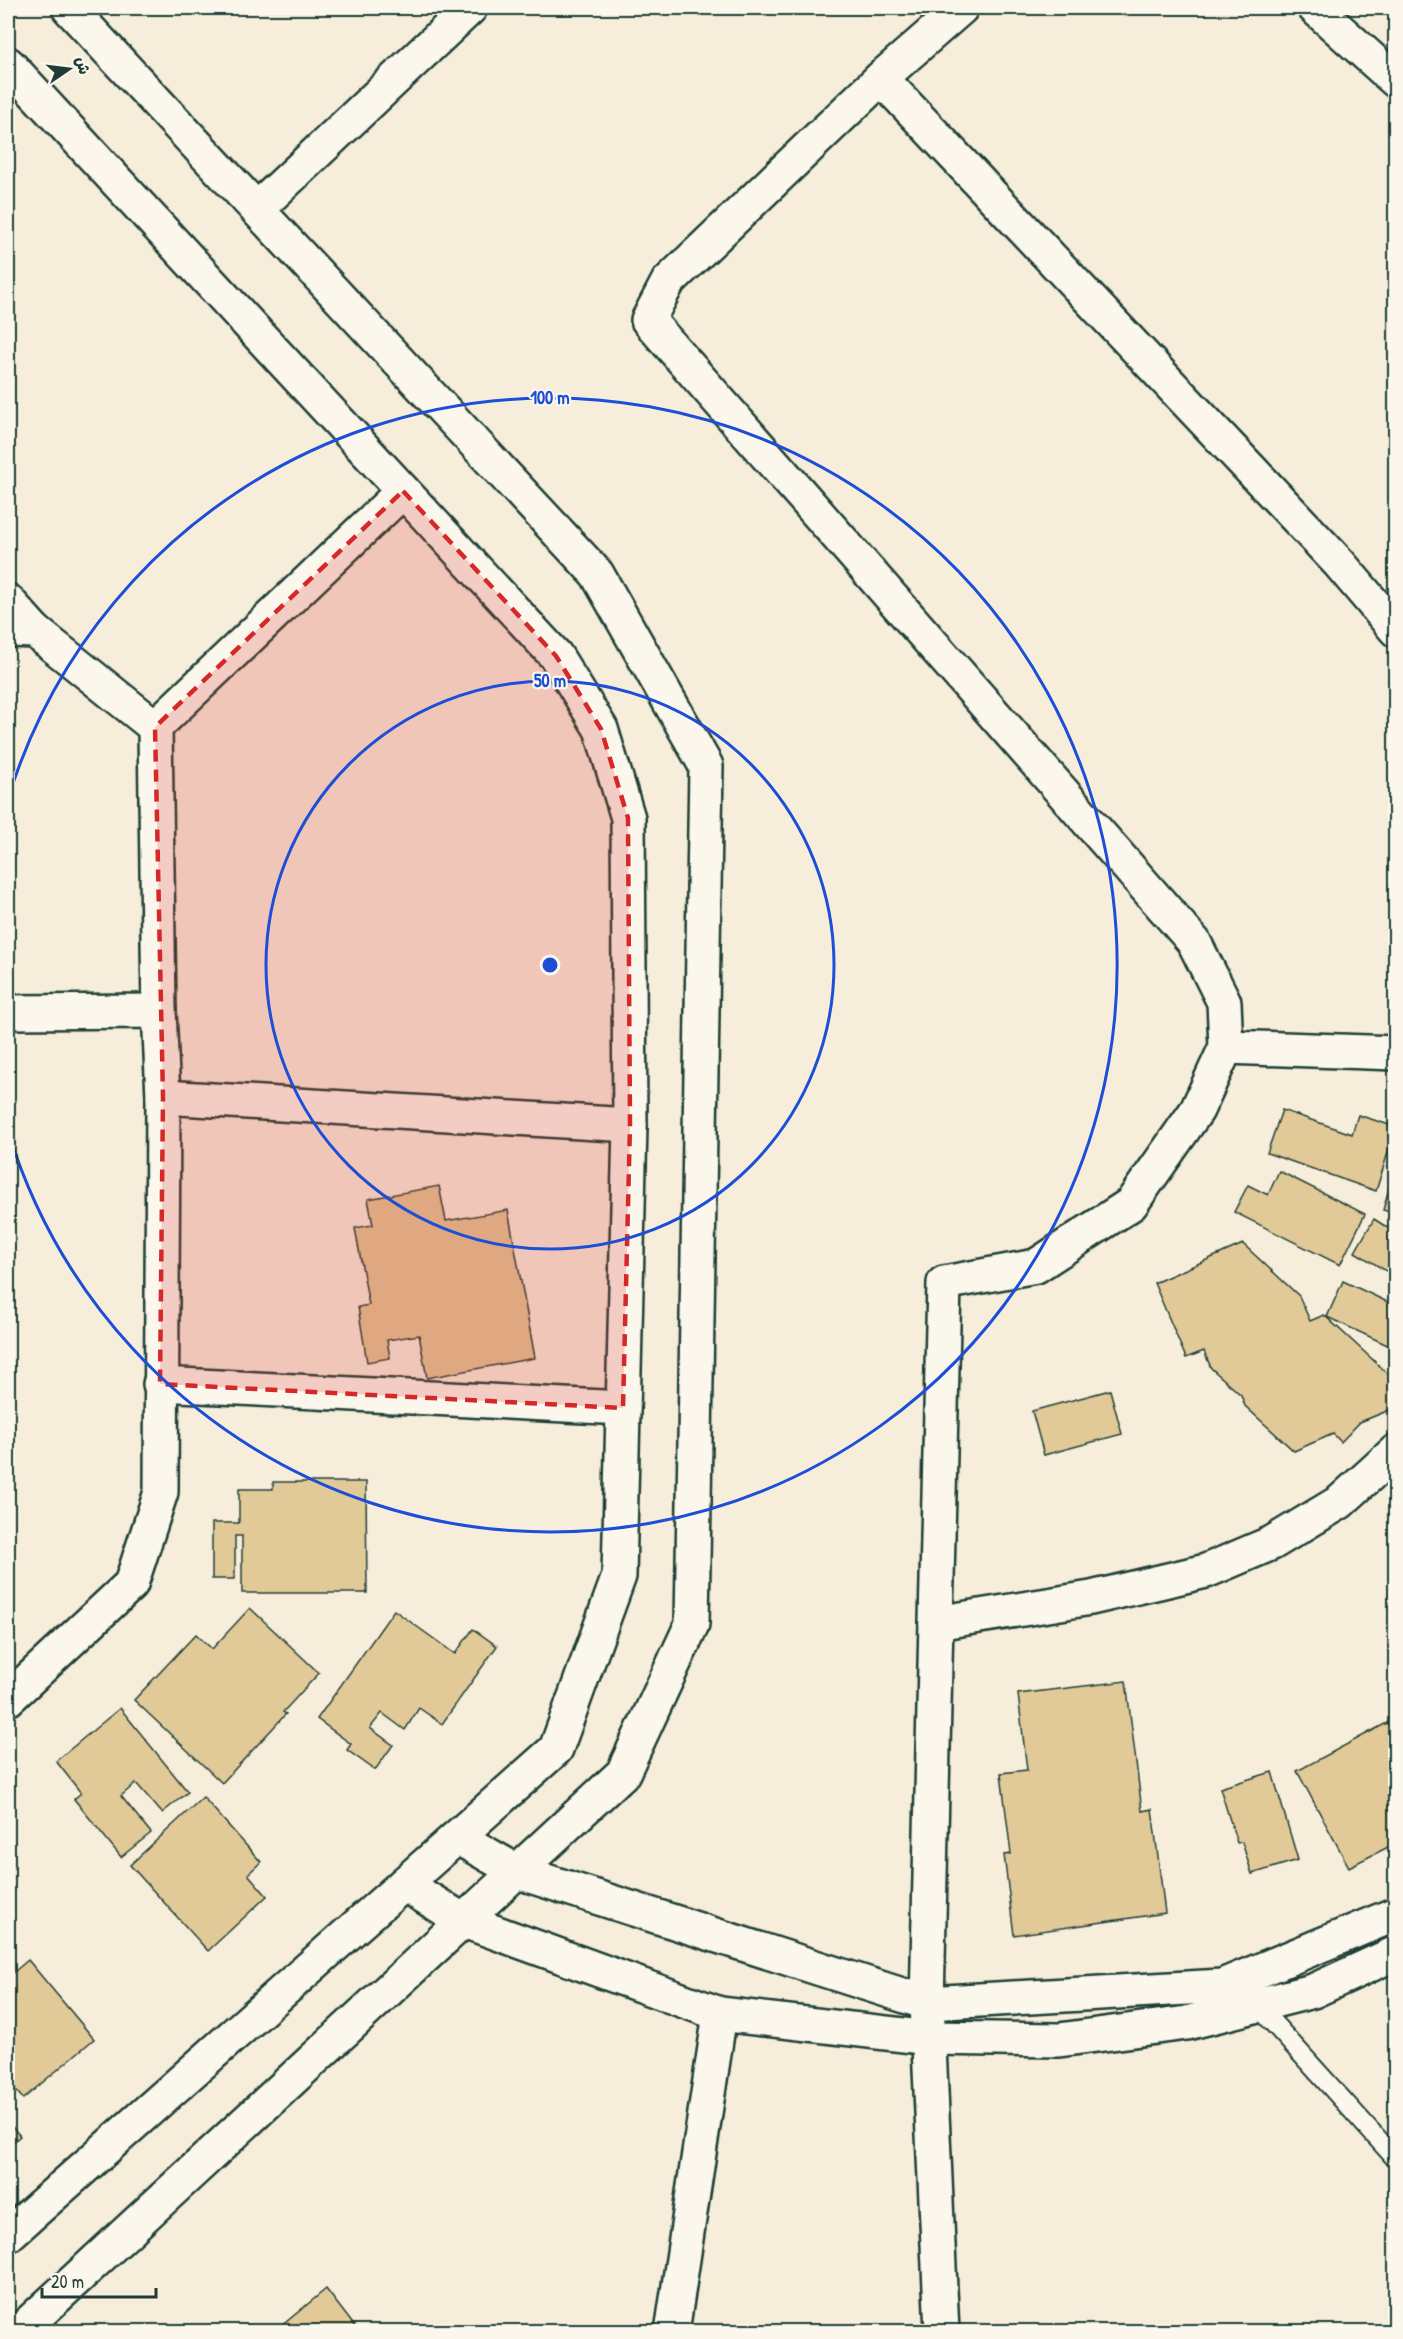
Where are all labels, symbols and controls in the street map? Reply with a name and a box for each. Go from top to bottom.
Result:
north arrow [39,39,99,99]
text: ش [71,54,96,77]
text: 100 m [530,385,570,410]
text: 50 m [534,668,566,693]
centre of rings [540,955,560,975]
scale bar [42,2261,156,2299]
text: 20 m [51,2269,84,2294]

